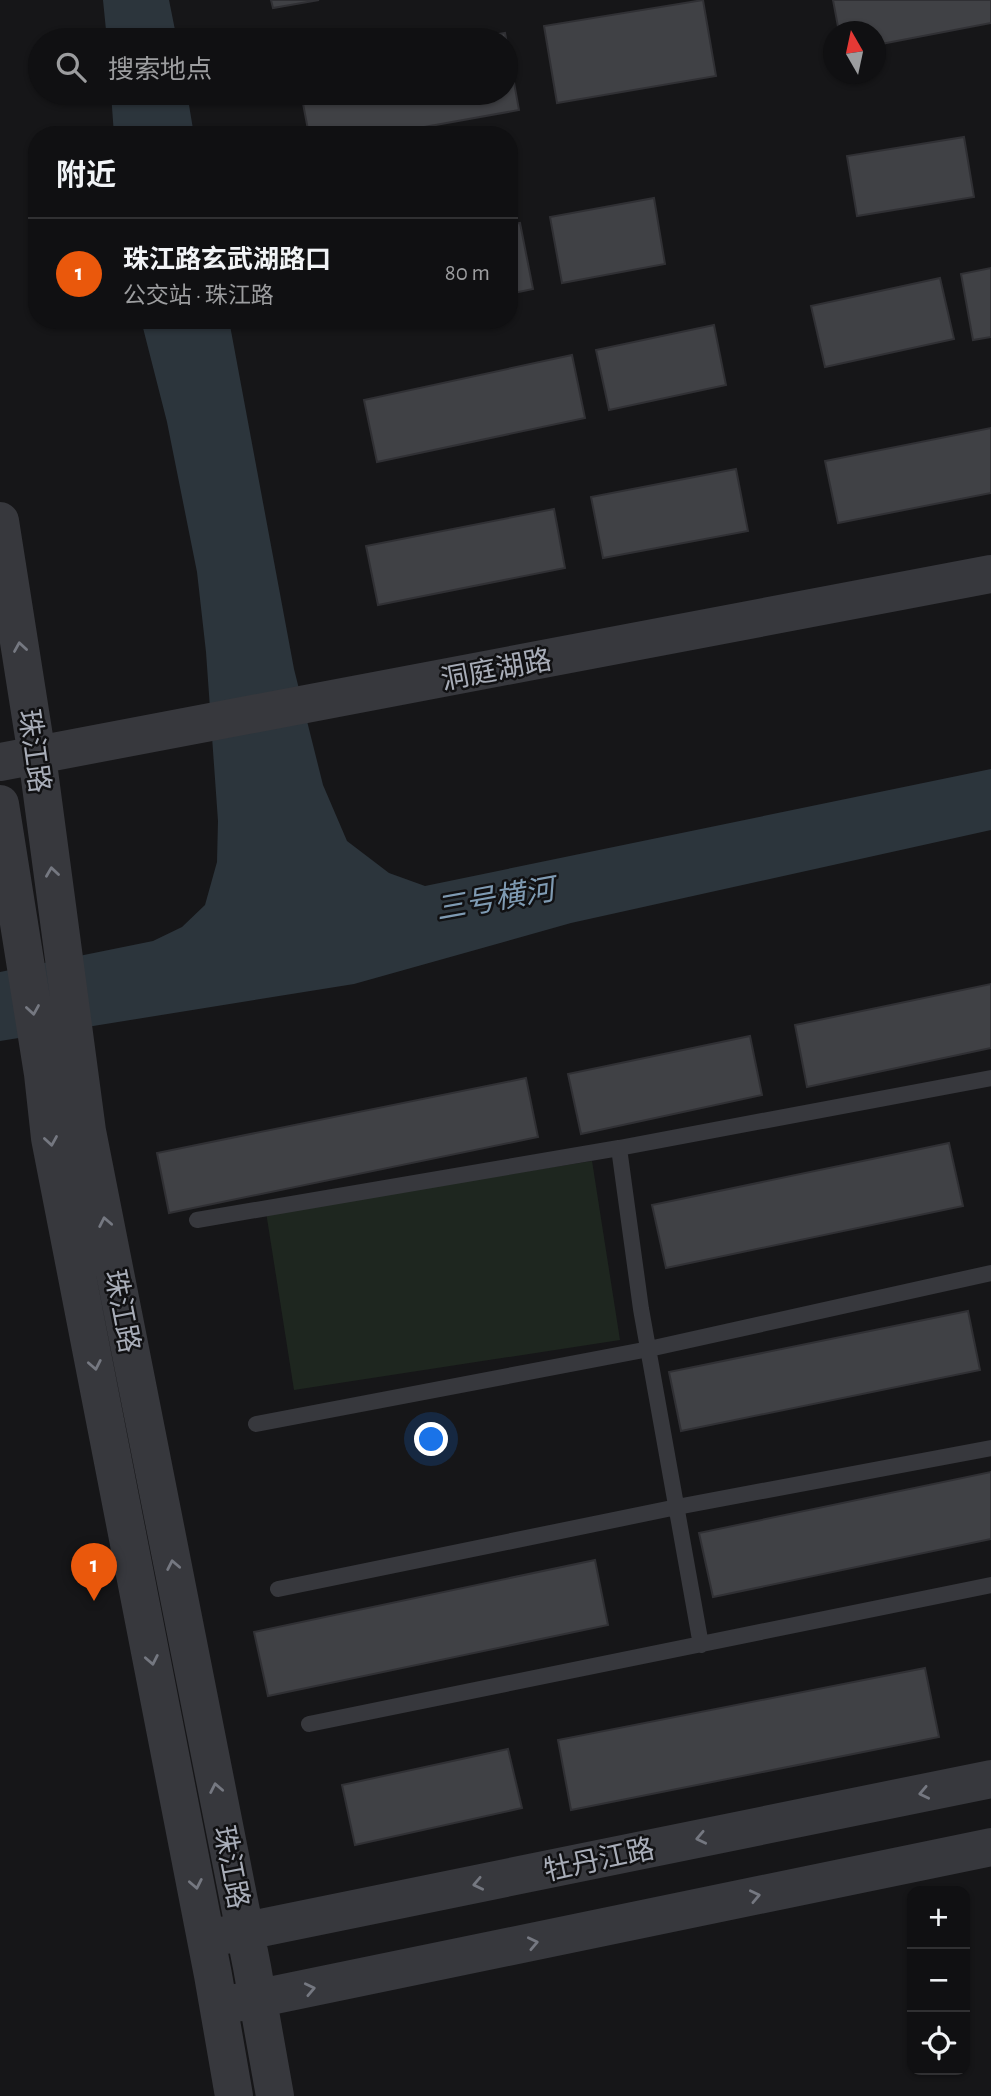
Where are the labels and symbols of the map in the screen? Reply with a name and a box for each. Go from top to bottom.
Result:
north arrow [823,21,886,84]
one-way arrow [13,641,28,653]
street label: 洞庭湖路 [438,645,554,695]
street label: 珠江路 [13,707,55,795]
one-way arrow [45,867,60,878]
water label: 三号横河 [433,872,562,925]
one-way arrow [25,1004,40,1016]
one-way arrow [43,1136,58,1147]
one-way arrow [98,1216,113,1228]
street label: 珠江路 [99,1267,145,1355]
one-way arrow [86,1359,101,1371]
your location [414,1422,448,1456]
pin: 1 [71,1543,117,1601]
one-way arrow [166,1559,181,1571]
one-way arrow [144,1654,159,1666]
one-way arrow [210,1782,225,1794]
one-way arrow [918,1784,930,1799]
street label: 珠江路 [208,1823,254,1911]
one-way arrow [695,1830,707,1845]
street label: 牡丹江路 [541,1834,657,1886]
one-way arrow [472,1875,484,1890]
one-way arrow [187,1877,202,1889]
one-way arrow [749,1890,761,1905]
one-way arrow [527,1936,539,1951]
one-way arrow [304,1983,316,1998]

